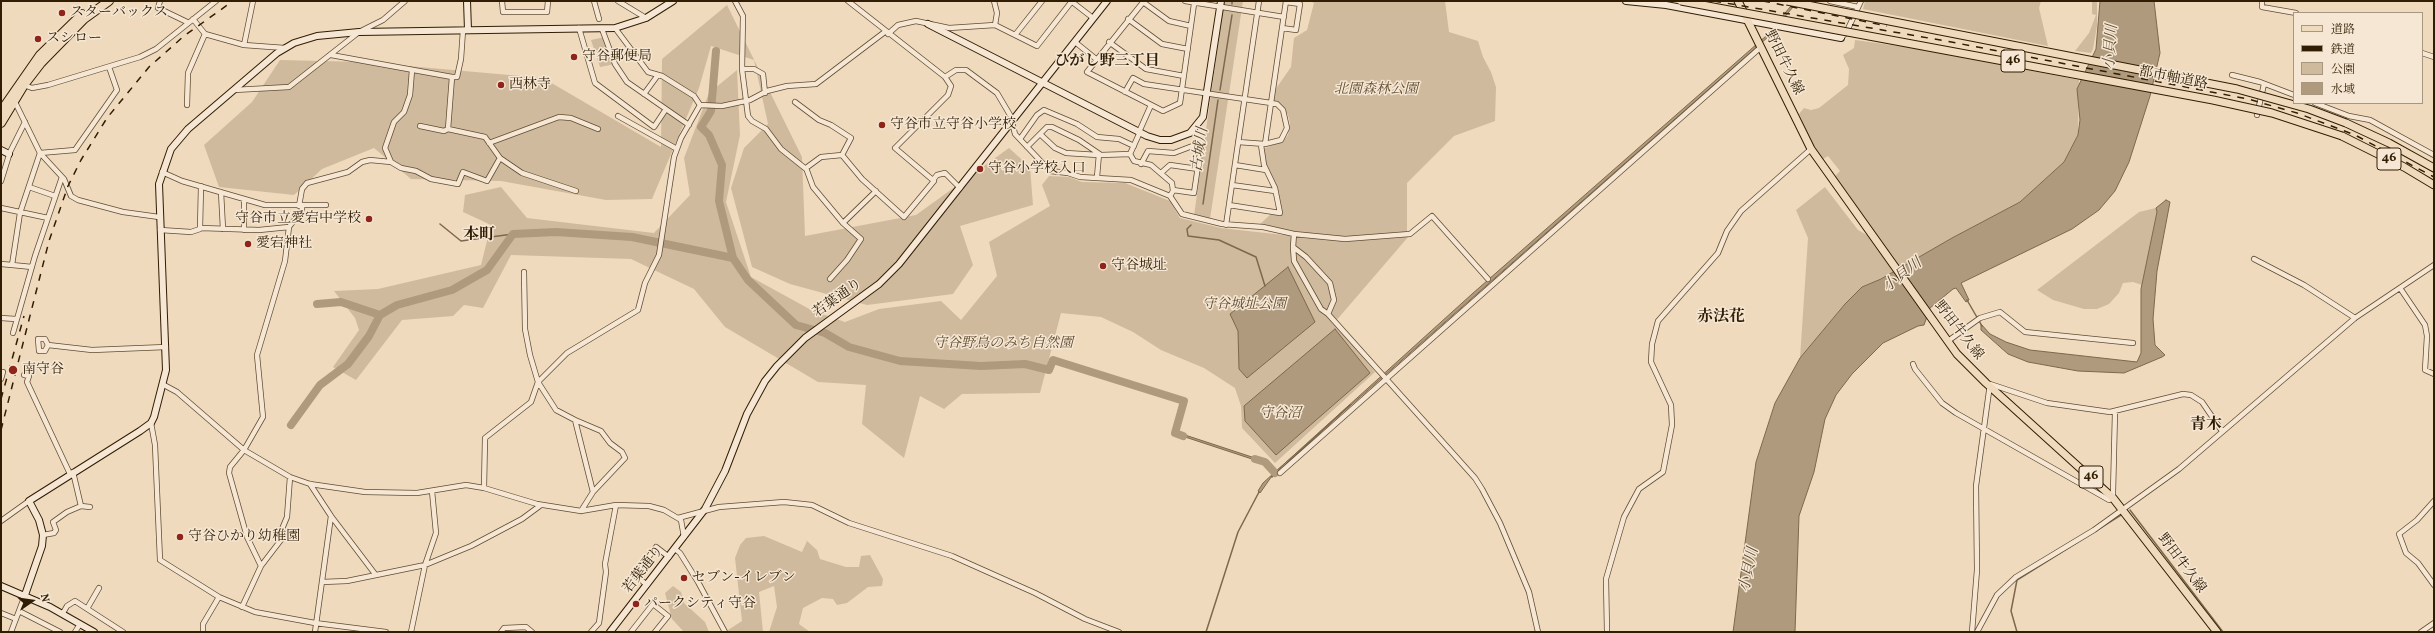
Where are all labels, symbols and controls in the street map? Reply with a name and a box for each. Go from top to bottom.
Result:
place label: スターバックス [70,5,168,21]
marker: スターバックス [57,8,67,18]
legend [2293,12,2423,104]
text: 道路 [2331,22,2355,38]
water label: 小貝川 [2101,24,2123,70]
street label: 野田牛久線 [1760,28,1806,98]
place label: スシロー [46,31,102,47]
marker: スシロー [33,34,43,44]
text: 鉄道 [2331,42,2355,58]
place label: 守谷郵便局 [582,49,652,65]
road number: 46 [2001,50,2025,72]
marker: 守谷郵便局 [569,52,579,62]
district label: ひがし野三丁目 [1055,53,1159,71]
text: 公園 [2331,62,2355,78]
street label: 都市軸道路 [2137,64,2209,94]
place label: 西林寺 [509,77,551,93]
marker: 西林寺 [496,80,506,90]
park label: 北園森林公園 [1334,82,1418,98]
text: 水域 [2331,82,2355,98]
place label: 守谷市立守谷小学校 [890,117,1016,133]
marker: 守谷市立守谷小学校 [877,120,887,130]
water label: 古城川 [1189,126,1213,174]
road number: 46 [2377,148,2401,170]
place label: 守谷小学校入口 [988,161,1086,177]
marker: 守谷小学校入口 [975,164,985,174]
place label: 守谷市立愛宕中学校 [235,211,361,227]
marker: 守谷市立愛宕中学校 [364,214,374,224]
district label: 本町 [463,226,495,246]
place label: 愛宕神社 [256,236,312,252]
marker: 愛宕神社 [243,239,253,249]
water label: 小貝川 [1880,255,1926,297]
place label: 守谷城址 [1111,258,1167,274]
marker: 守谷城址 [1098,261,1108,271]
street label: 若葉通り [810,276,866,322]
park label: 守谷城址公園 [1202,297,1286,313]
street label: 野田牛久線 [1930,298,1986,364]
district label: 赤法花 [1697,308,1745,328]
park label: 守谷野鳥のみち自然園 [933,336,1073,352]
place label: 南守谷 [22,362,64,378]
marker: 南守谷 [7,364,19,376]
park label: 守谷沼 [1259,406,1301,422]
district label: 青木 [2190,416,2222,436]
road number: 46 [2079,466,2103,488]
place label: 守谷ひかり幼稚園 [188,529,300,545]
street label: 野田牛久線 [2153,531,2209,597]
marker: 守谷ひかり幼稚園 [175,532,185,542]
street label: 若葉通り [620,543,668,597]
water label: 小貝川 [1737,546,1763,594]
place label: セブン-イレブン [692,570,796,586]
marker: セブン-イレブン [679,573,689,583]
north arrow [12,581,52,621]
text: N [36,593,52,604]
place label: パークシティ守谷 [644,596,756,612]
marker: パークシティ守谷 [631,599,641,609]

